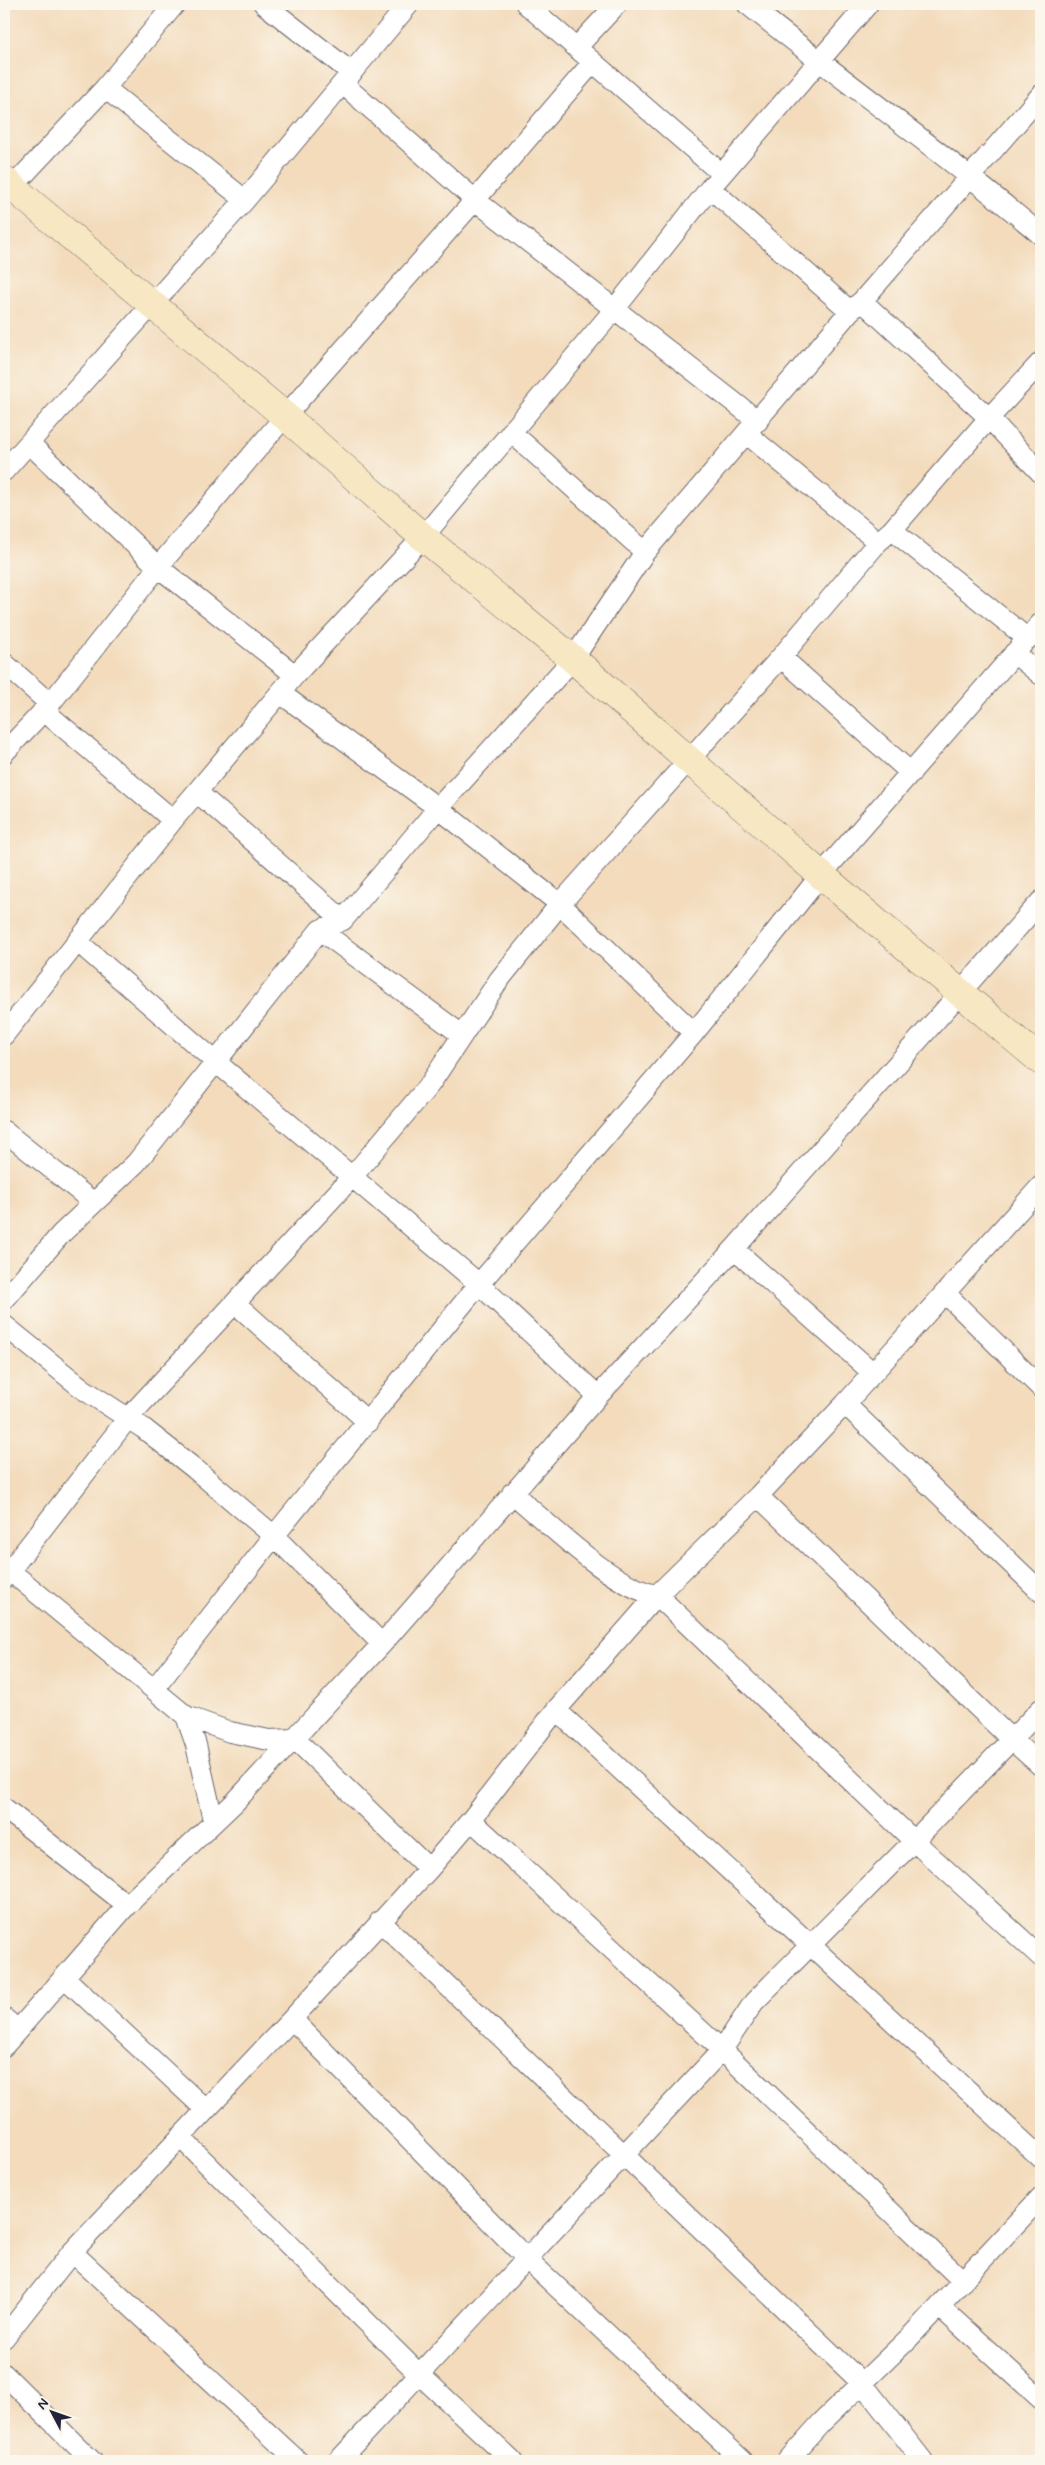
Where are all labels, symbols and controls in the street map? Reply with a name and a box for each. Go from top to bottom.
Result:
north arrow [28,2388,78,2438]
text: N [33,2395,53,2414]

